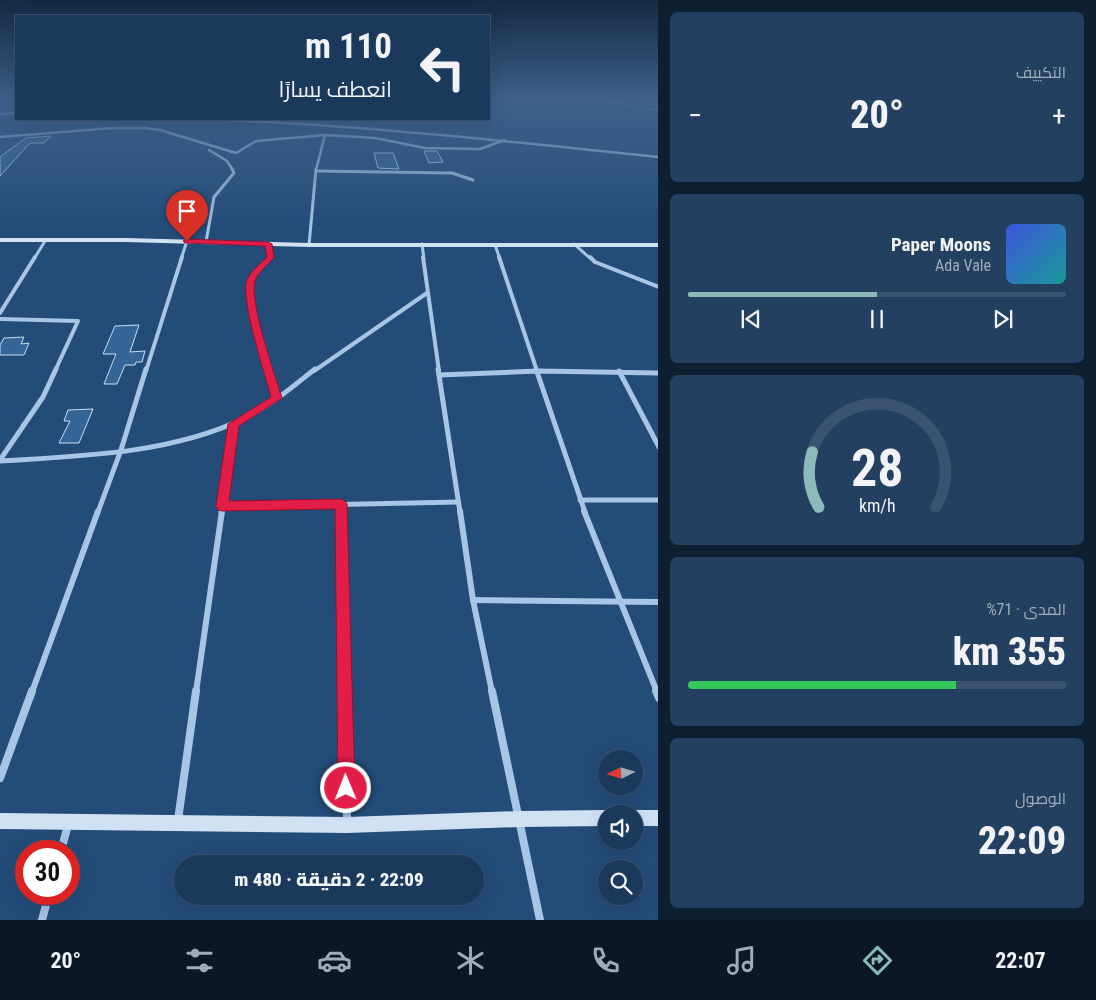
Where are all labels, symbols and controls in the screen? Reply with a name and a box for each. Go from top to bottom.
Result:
text: 110 m [305,26,392,67]
icon: left [410,35,475,100]
text: التكييف [1016,63,1066,82]
text: انعطف يسارًا [278,77,392,102]
text: 20° [850,93,904,137]
text: − [688,99,702,132]
text: + [1052,99,1066,132]
pin [166,190,208,241]
icon: arrive [173,197,201,225]
text: Paper Moons [891,233,991,256]
text: Ada Vale [935,256,991,275]
icon: previous [737,305,765,333]
icon: pause [863,305,891,333]
icon: next [989,305,1017,333]
text: 28 [851,438,903,499]
text: km/h [859,495,895,516]
text: المدى · 71% [986,600,1066,619]
text: 355 km [953,630,1066,674]
north arrow [598,750,642,795]
map controls [598,750,643,905]
position arrow [319,761,371,813]
text: الوصول [1015,789,1066,808]
button: sound [598,805,643,850]
text: 22:09 [978,819,1066,863]
speed limit sign: 30 [15,840,80,905]
button: search [598,860,643,905]
text: 22:09 · 2 دقيقة · 480 m [234,868,424,891]
icon: filters [182,943,217,978]
icon: car [317,943,352,978]
icon: climate [453,943,488,978]
icon: phone [588,943,623,978]
icon: music [724,943,759,978]
icon: directions [860,943,895,978]
text: 20° [50,948,81,973]
text: 22:07 [995,948,1046,973]

